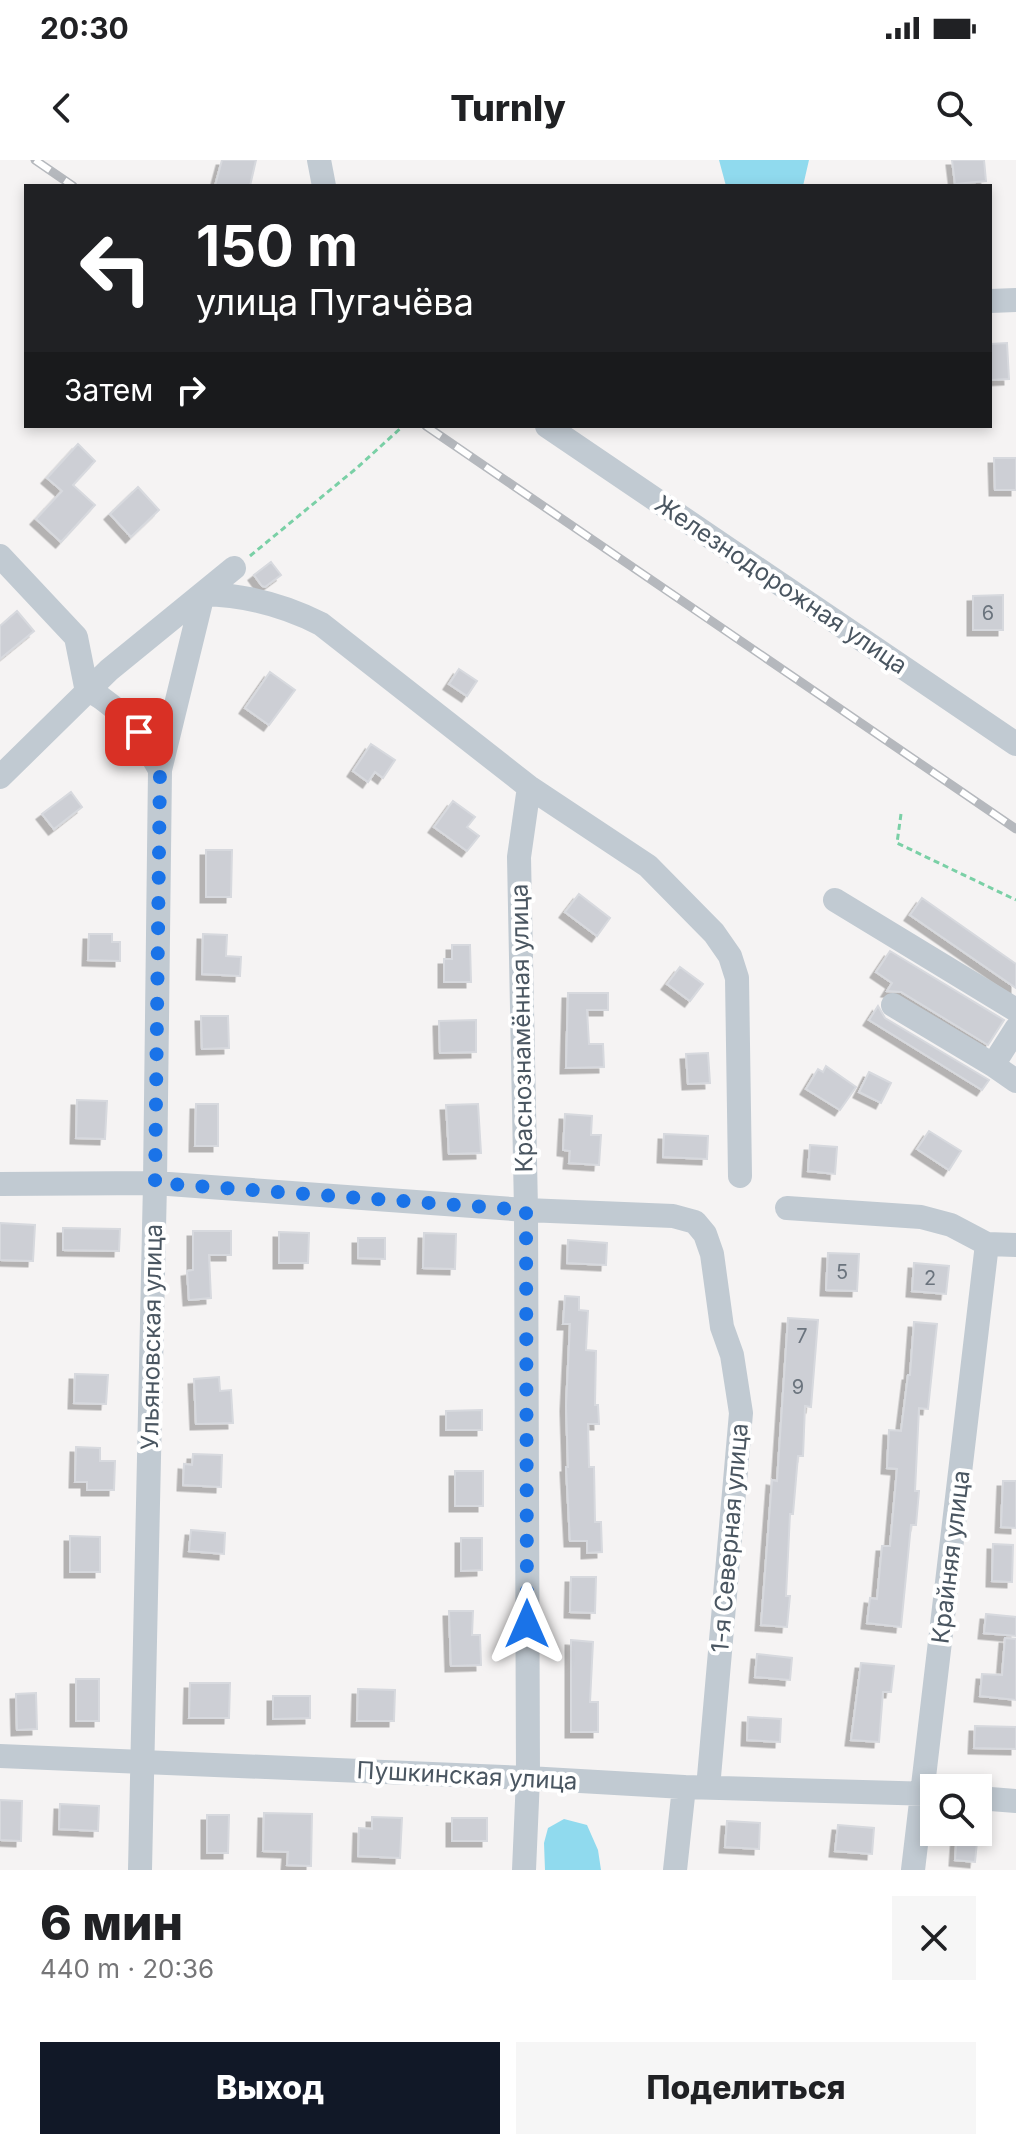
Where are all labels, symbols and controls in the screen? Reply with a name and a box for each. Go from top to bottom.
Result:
text: 20:30 [40,10,129,46]
icon: back [40,86,84,130]
text: Turnly [450,86,566,130]
icon: search [932,86,976,130]
text: 150 m [196,212,358,280]
icon: left [64,216,168,320]
text: улица Пугачёва [196,280,474,324]
icon: right [169,368,213,412]
text: Затем [64,372,153,408]
street label: Железнодорожная улица [650,489,913,680]
house number: 6 [982,601,994,625]
pin [105,698,173,766]
icon: arrive [117,710,161,754]
street label: Краснознамённая улица [504,883,539,1173]
street label: Ульяновская улица [135,1224,168,1450]
house number: 5 [836,1260,848,1284]
house number: 2 [924,1266,936,1290]
house number: 7 [796,1324,808,1348]
house number: 9 [792,1375,804,1399]
street label: 1-я Северная улица [705,1422,754,1654]
street label: Крайняя улица [925,1469,976,1645]
position arrow [485,1582,569,1666]
street label: Пушкинская улица [356,1755,578,1796]
map controls [920,1774,992,1846]
button: search [920,1774,992,1846]
text: 6 мин [40,1893,183,1952]
button: close [892,1896,976,1980]
text: 440 m · 20:36 [40,1953,214,1984]
button: Выход [40,2042,500,2134]
button: Поделиться [516,2042,976,2134]

